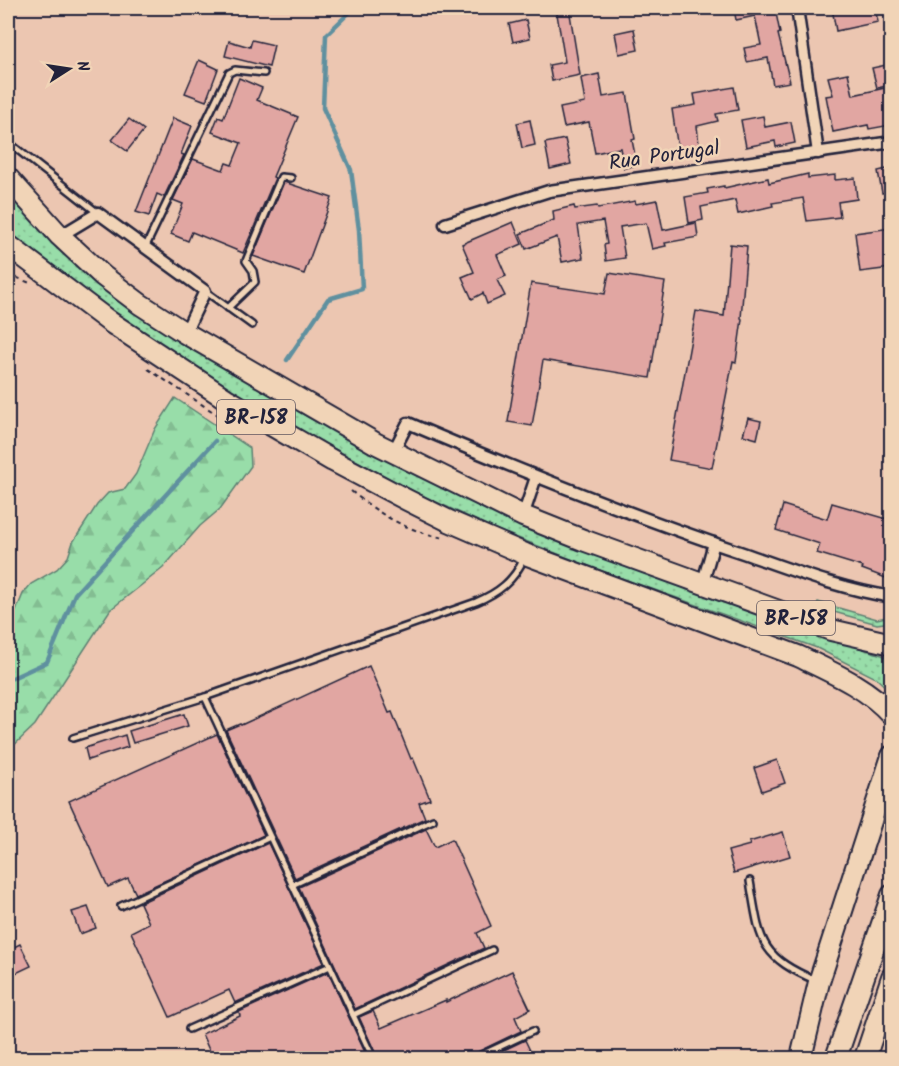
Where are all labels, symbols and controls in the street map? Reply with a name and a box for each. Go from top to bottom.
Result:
north arrow [39,39,99,99]
text: N [69,59,95,74]
street label: Rua Portugal [607,132,722,181]
road number: BR-158 [217,400,295,434]
road number: BR-158 [757,601,835,635]

